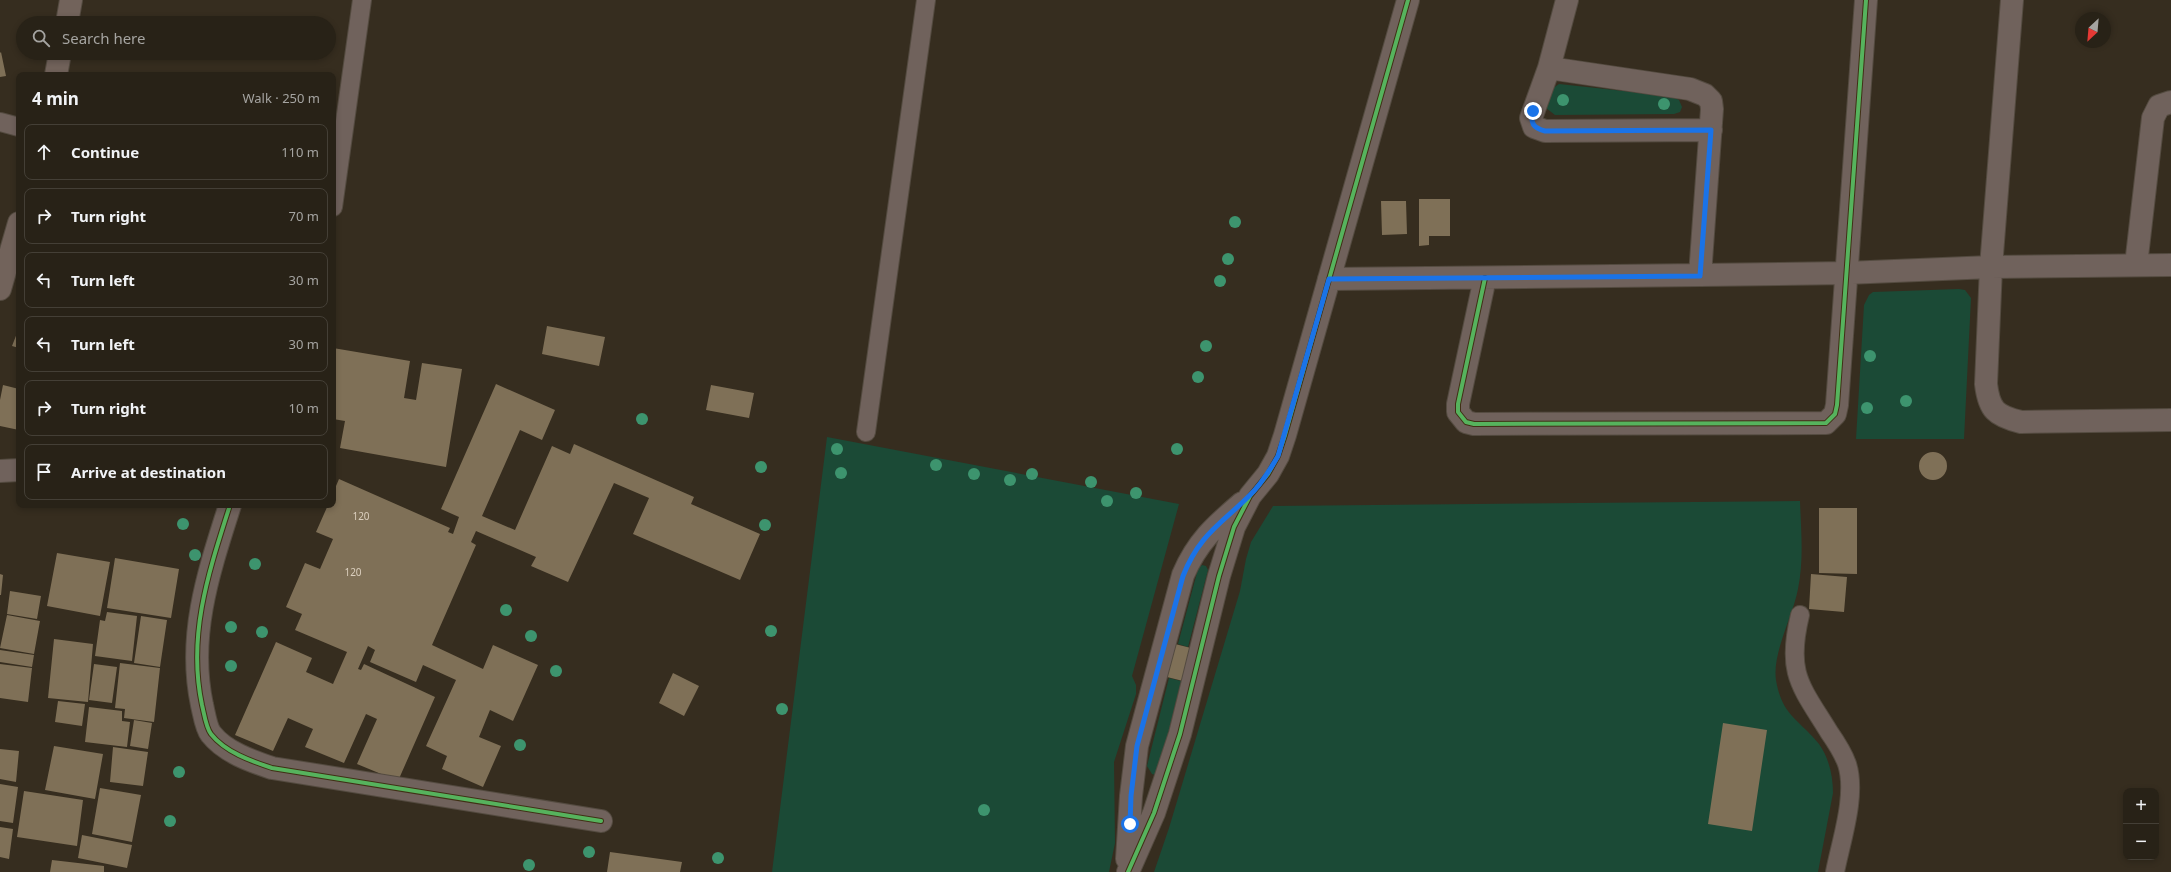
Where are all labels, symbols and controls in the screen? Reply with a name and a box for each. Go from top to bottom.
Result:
north arrow [2075,12,2111,48]
search box [16,16,336,60]
icon: search [30,27,52,49]
text: Search here [62,28,145,48]
text: 4 min [32,87,79,110]
text: Walk · 250 m [242,89,320,107]
route end [1524,102,1542,120]
icon: ahead [33,141,55,163]
text: Continue [71,142,139,162]
text: 110 m [281,143,319,161]
icon: right [33,205,55,227]
text: Turn right [71,206,146,226]
text: 70 m [289,207,319,225]
icon: left [33,269,55,291]
text: Turn left [71,270,135,290]
text: 30 m [289,271,319,289]
icon: left [33,333,55,355]
text: Turn left [71,334,135,354]
text: 30 m [289,335,319,353]
icon: right [33,397,55,419]
text: Turn right [71,398,146,418]
text: 10 m [289,399,319,417]
icon: arrive [33,461,55,483]
text: Arrive at destination [71,462,226,482]
house number: 120 [352,509,370,523]
house number: 120 [344,565,362,579]
map controls [2123,788,2159,860]
button: + [2123,788,2159,824]
route start [1121,815,1139,833]
button: − [2123,824,2159,860]

